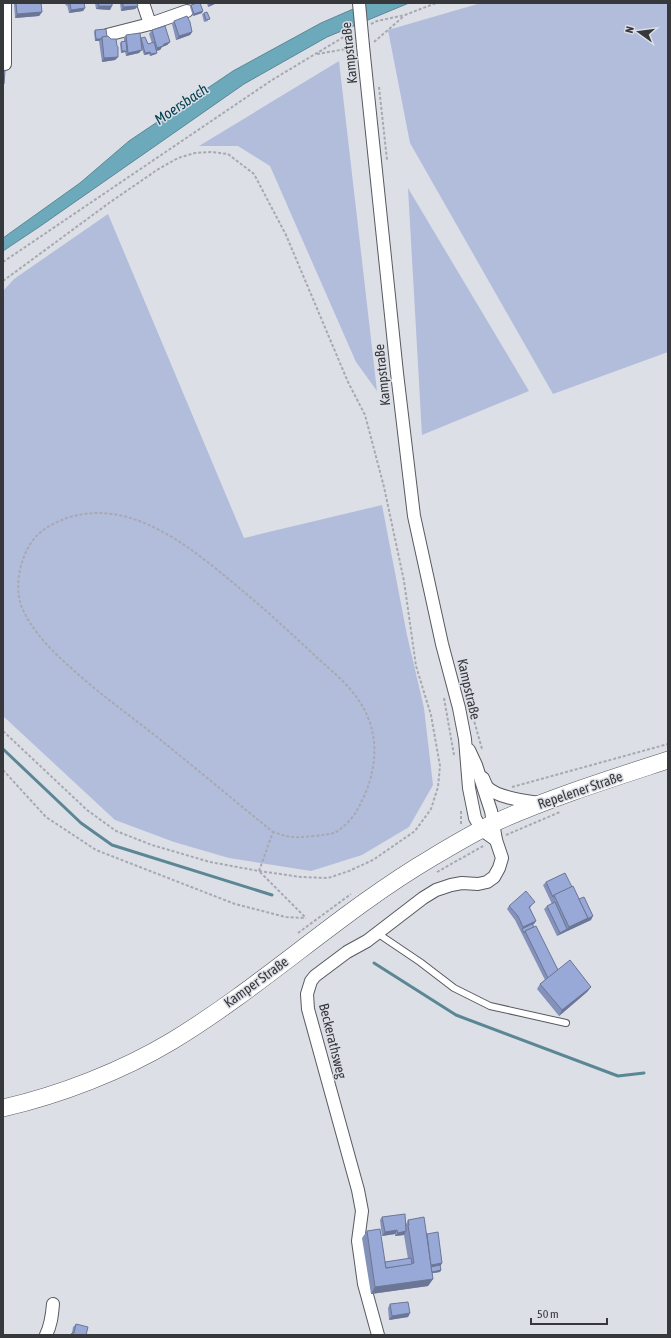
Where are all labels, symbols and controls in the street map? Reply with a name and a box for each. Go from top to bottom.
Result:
north arrow [619,12,659,52]
street label: Kampstraße [338,21,360,85]
text: N [623,25,636,34]
water label: Moersbach [151,80,211,128]
street label: Kampstraße [371,343,393,407]
street label: Kampstraße [454,657,484,721]
street label: Repelener Straße [535,768,625,812]
street label: Kamper Straße [221,953,291,1011]
street label: Beckerathsweg [316,1002,350,1080]
scale bar [531,1300,607,1326]
text: 50 m [537,1307,559,1321]

